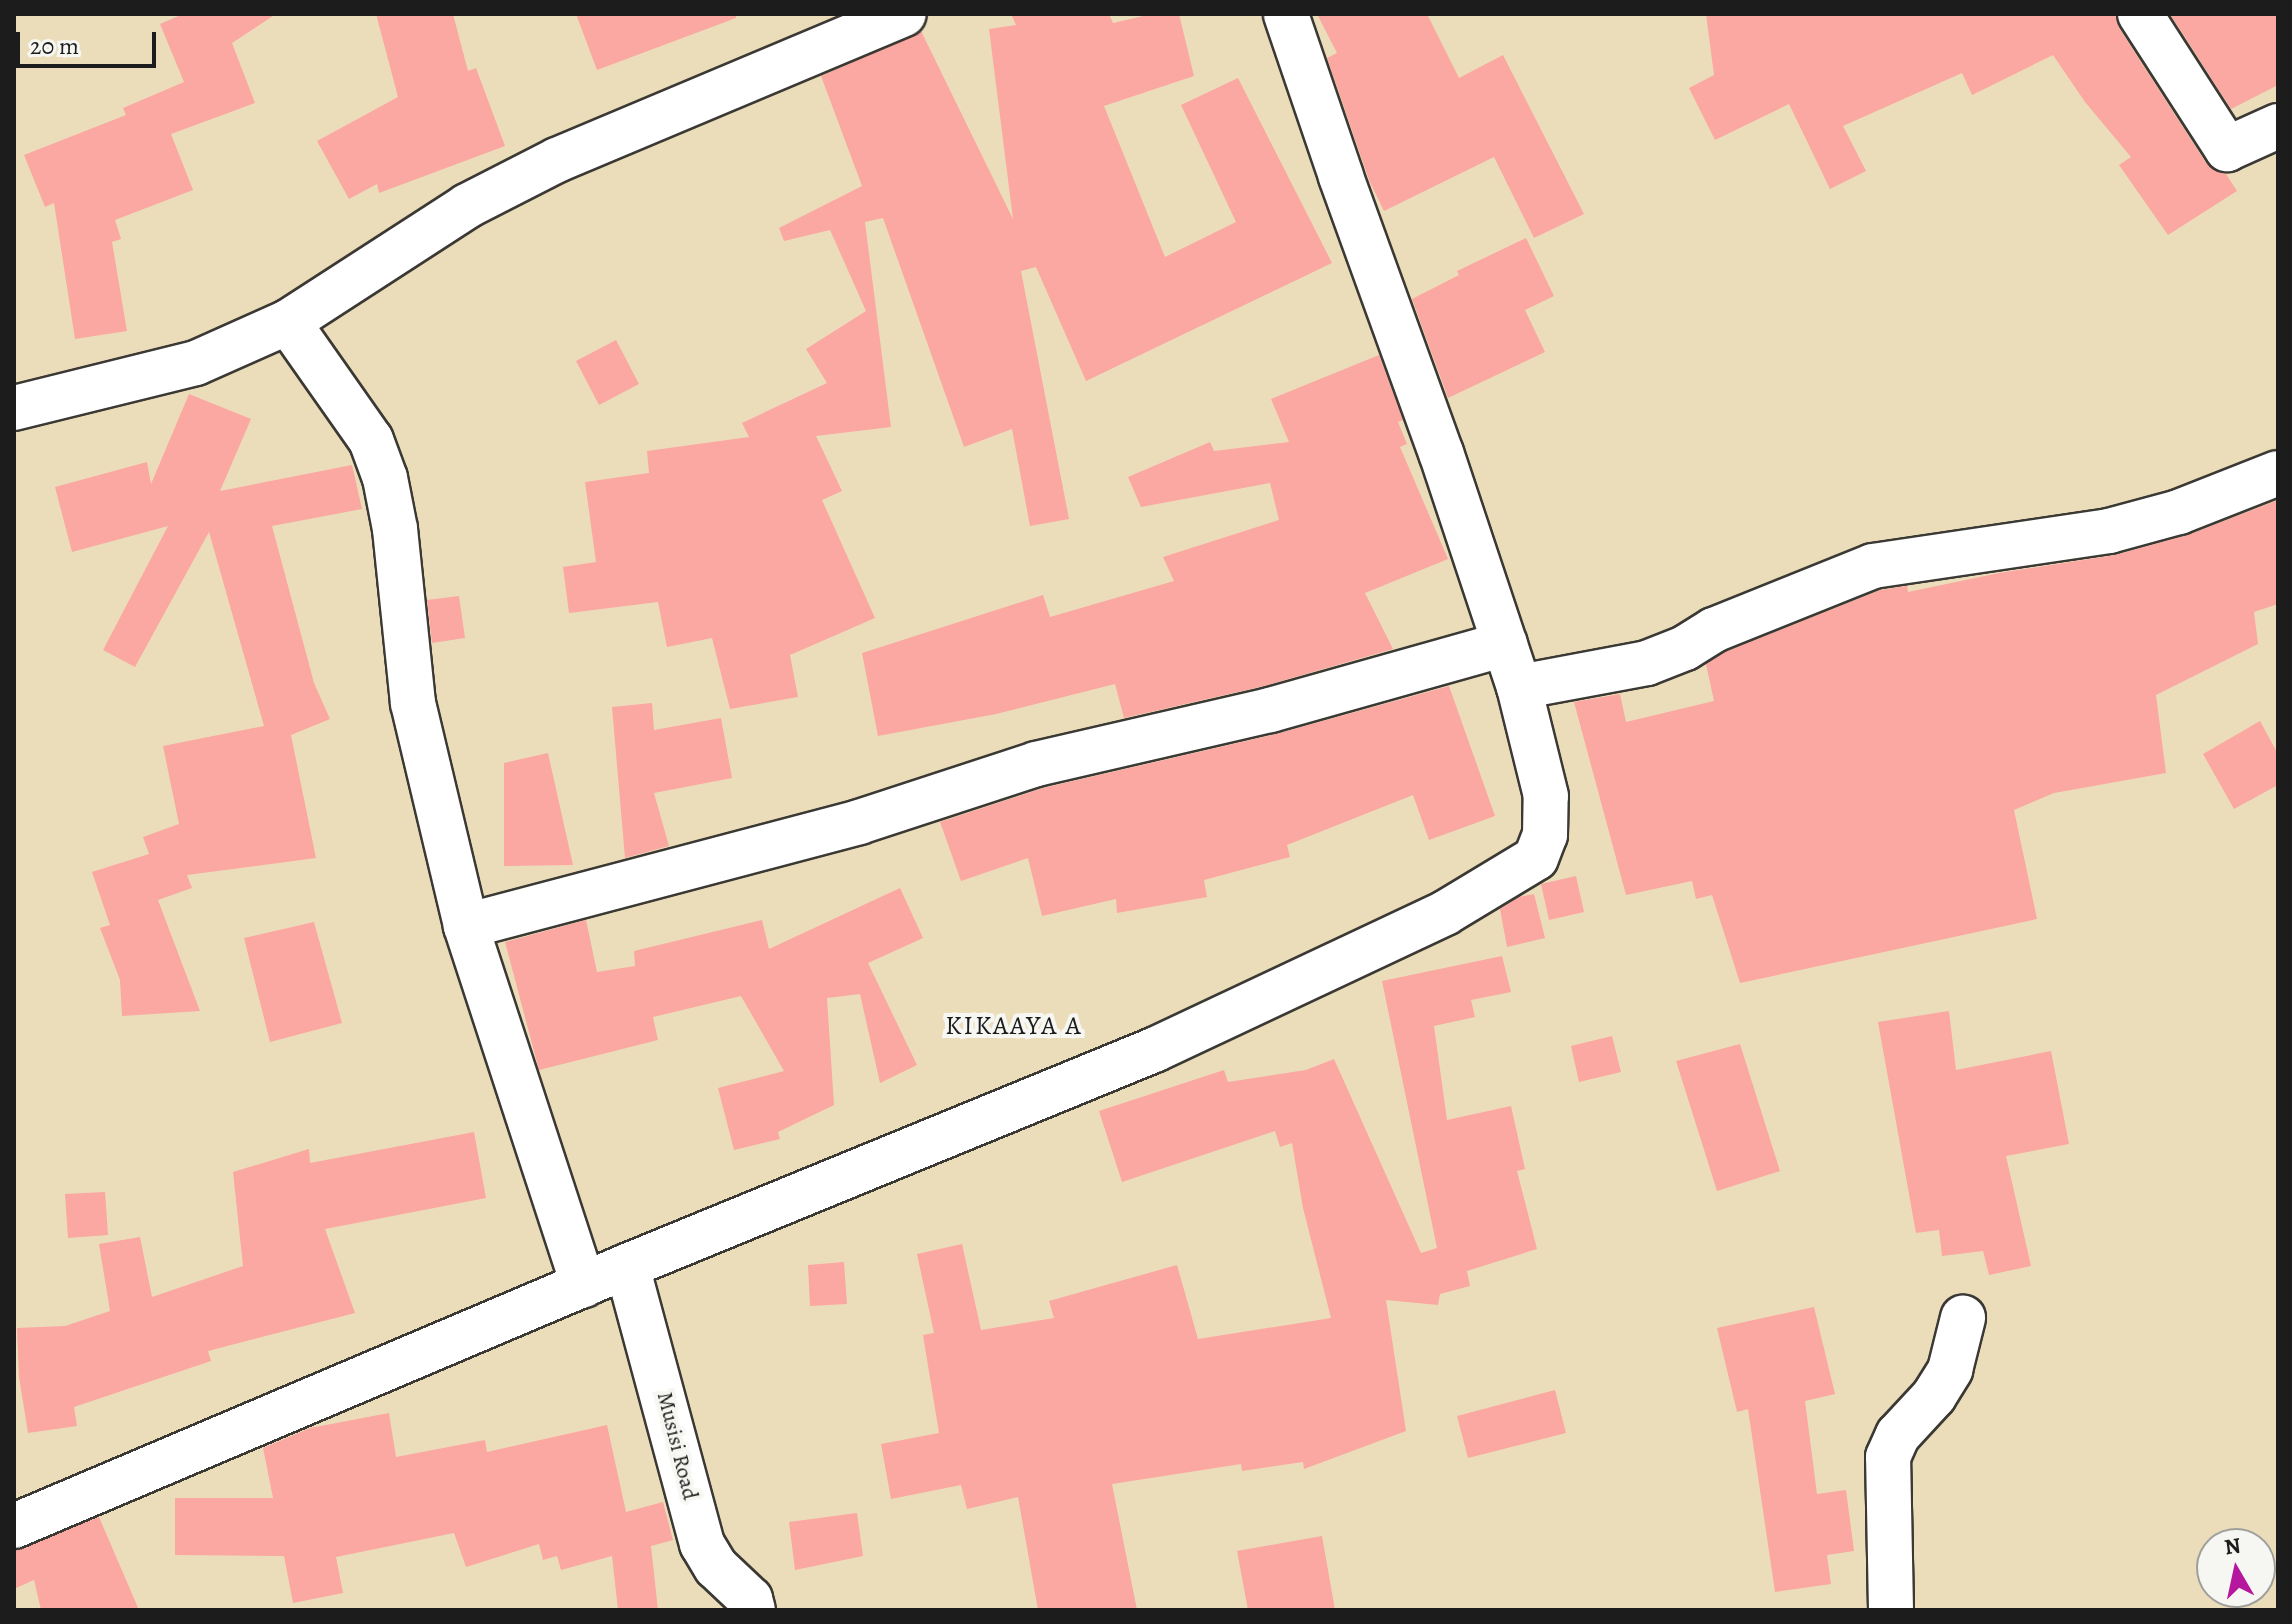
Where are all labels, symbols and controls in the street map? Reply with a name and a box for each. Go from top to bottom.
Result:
scale bar [20,16,160,66]
text: 20 m [30,30,79,62]
district label: KIKAAYA A [945,1010,1083,1042]
street label: Musisi Road [651,1389,703,1503]
north arrow [2196,1528,2276,1608]
text: N [2222,1530,2243,1562]

